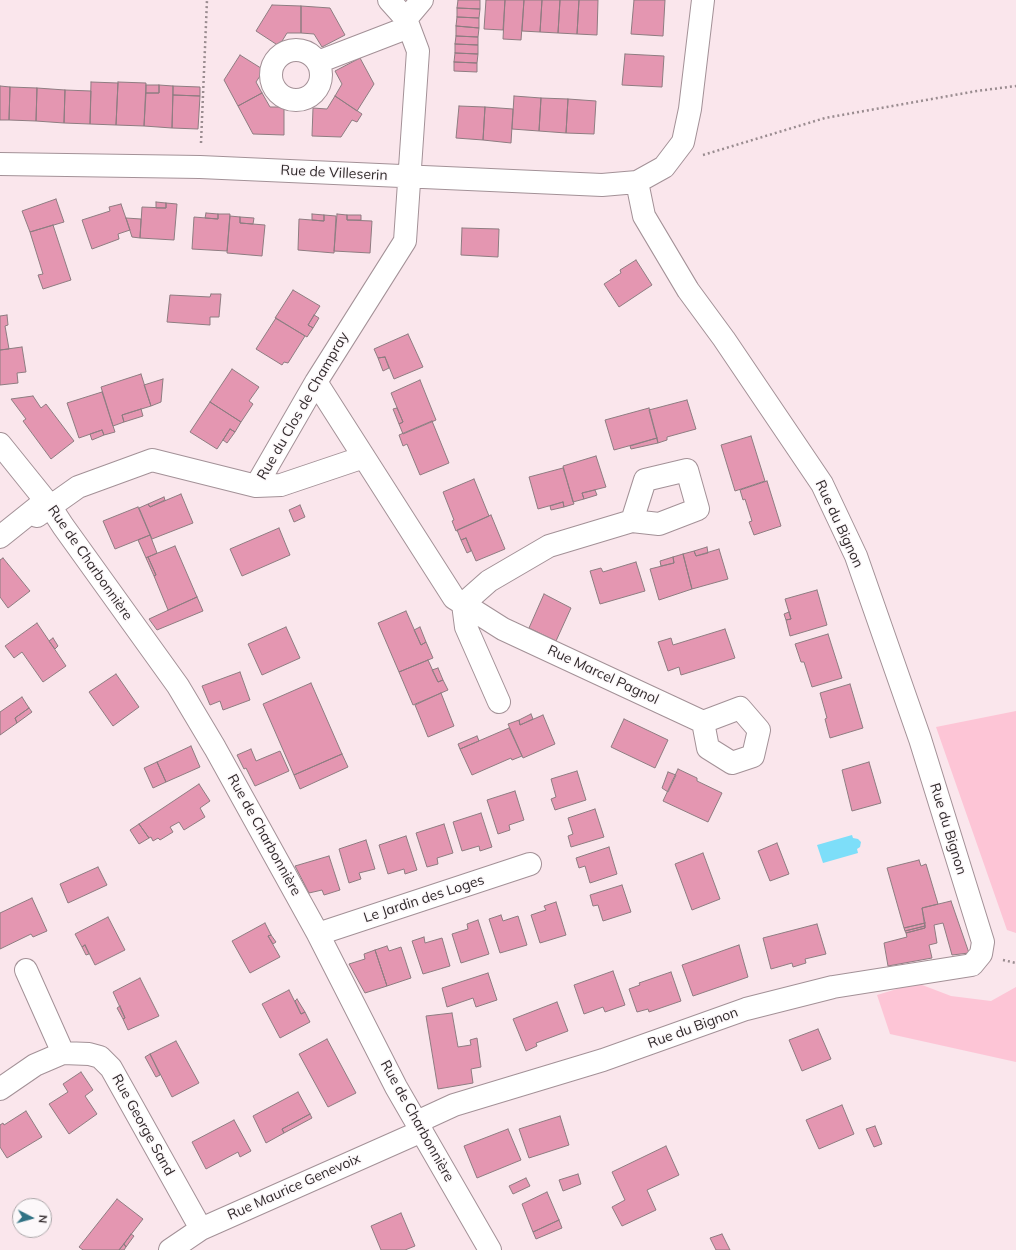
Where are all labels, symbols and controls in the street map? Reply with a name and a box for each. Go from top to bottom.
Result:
street label: Rue de Villeserin [280,162,388,184]
street label: Rue du Clos de Champray [254,329,352,483]
street label: Rue du Bignon [811,477,867,571]
street label: Rue de Charbonnière [44,502,136,624]
street label: Rue Marcel Pagnol [545,642,661,708]
street label: Rue de Charbonnière [224,771,304,899]
street label: Rue du Bignon [926,781,970,877]
street label: Le Jardin des Loges [362,872,486,926]
street label: Rue du Bignon [646,1004,740,1052]
street label: Rue de Charbonnière [377,1057,457,1185]
street label: Rue George Sand [108,1071,178,1179]
street label: Rue Maurice Genevoix [225,1150,363,1224]
north arrow [12,1198,52,1238]
text: N [36,1214,50,1224]

